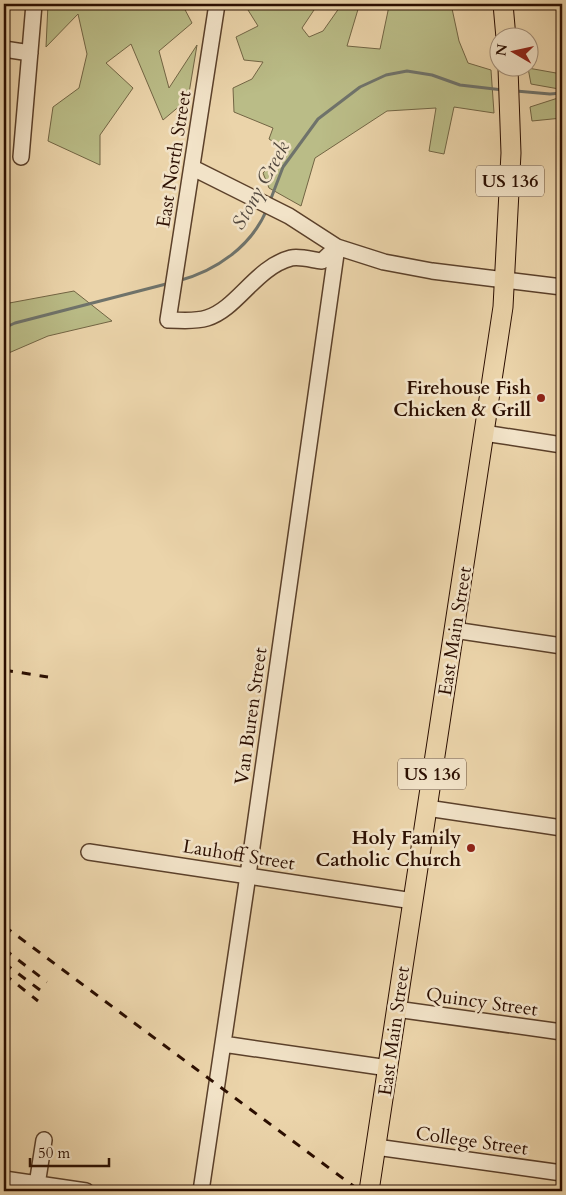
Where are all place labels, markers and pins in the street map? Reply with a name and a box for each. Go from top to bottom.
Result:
place label: Firehouse Fish Chicken & Grill [393,375,531,423]
marker: Firehouse Fish Chicken & Grill [535,392,547,404]
place label: Holy Family Catholic Church [315,825,461,873]
marker: Holy Family Catholic Church [465,842,477,854]

